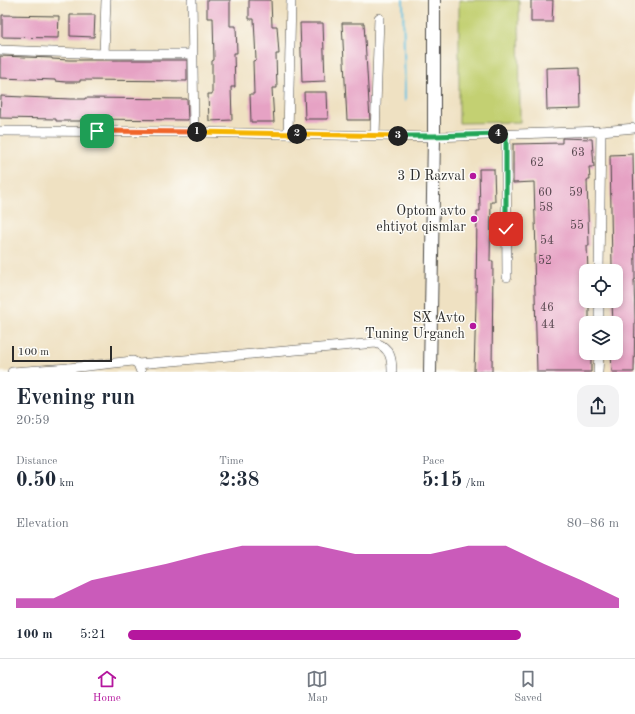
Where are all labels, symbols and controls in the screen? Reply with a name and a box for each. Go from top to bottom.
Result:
pin [80,114,114,148]
icon: arrive [86,120,108,142]
pin: 1 [187,122,207,142]
pin: 2 [287,124,307,144]
pin: 4 [488,124,508,144]
text: 1 [194,126,200,137]
pin: 3 [388,126,408,146]
text: 2 [294,128,300,139]
text: 4 [495,128,501,139]
text: 3 [395,130,401,141]
house number: 63 [571,147,585,159]
house number: 62 [530,157,544,169]
place label: 3 D Razval [397,169,465,183]
marker: 3 D Razval [468,171,478,181]
house number: 59 [569,186,583,199]
house number: 60 [538,187,552,199]
house number: 58 [539,201,553,214]
place label: Optom avto ehtiyot qismlar [376,204,466,234]
pin [489,212,523,246]
marker: Optom avto ehtiyot qismlar [469,214,479,224]
icon: check [495,218,517,240]
house number: 55 [570,219,584,232]
house number: 54 [540,234,554,247]
house number: 52 [538,254,552,267]
map controls [579,264,623,360]
button: locate [579,264,623,308]
house number: 46 [540,302,554,314]
place label: SX Avto Tuning Urganch [365,311,465,341]
button: layers [579,316,623,360]
house number: 44 [541,319,555,331]
marker: SX Avto Tuning Urganch [468,321,478,331]
scale bar [12,344,112,363]
text: 100 m [18,347,49,358]
button: share [577,385,619,427]
text: Evening run [16,387,135,409]
text: 20:59 [16,414,50,427]
text: Distance [16,456,57,467]
text: Time [219,456,244,467]
text: Pace [422,456,444,467]
text: 0.50 [16,471,56,491]
text: 2:38 [219,471,259,491]
text: 5:15 [422,471,462,491]
text: km [56,478,74,489]
text: /km [462,478,485,489]
text: Elevation [16,517,69,530]
text: 80–86 m [567,517,619,530]
text: 100 m [16,628,53,641]
text: 5:21 [80,628,106,641]
tab: Home [93,668,121,706]
tab: Map [306,668,328,706]
tab: Saved [514,668,542,706]

